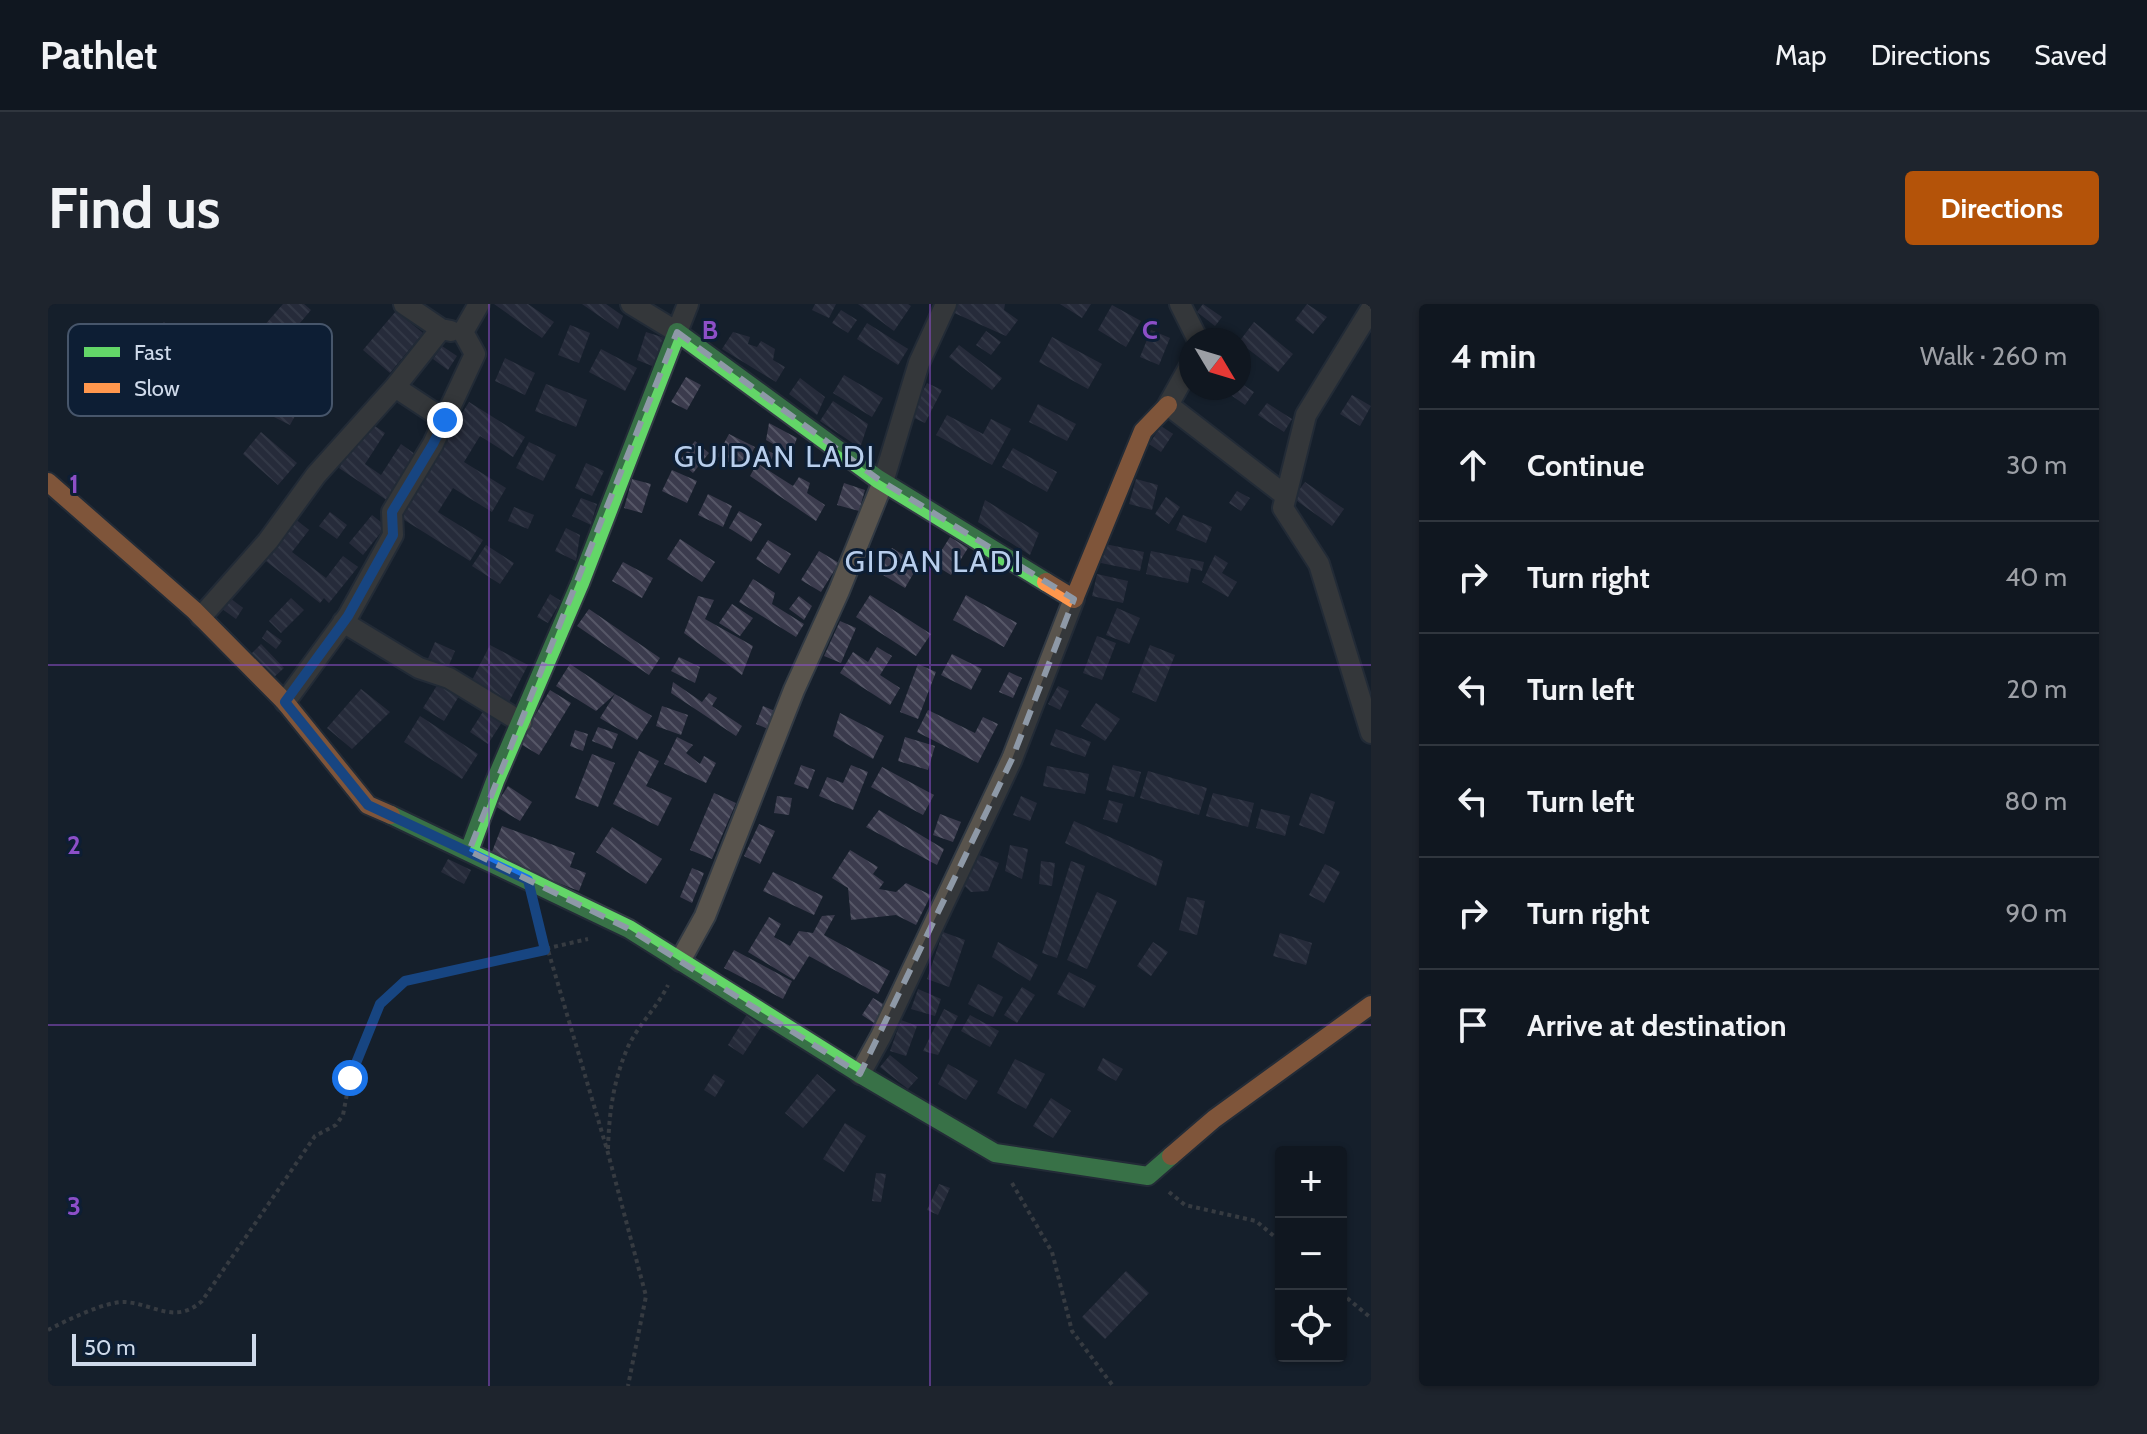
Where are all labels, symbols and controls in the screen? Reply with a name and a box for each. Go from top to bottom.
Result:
text: Pathlet [40,32,157,79]
text: Map [1775,38,1827,72]
text: Directions [1871,38,1990,72]
text: Saved [2034,38,2107,72]
button: Directions [1905,171,2099,245]
text: Find us [48,174,221,242]
text: B [702,314,718,346]
text: C [1142,314,1158,346]
legend [68,324,332,416]
north arrow [1179,328,1251,400]
text: 4 min [1451,335,1536,377]
text: Fast [134,339,172,366]
text: Walk · 260 m [1920,340,2067,372]
text: Slow [134,375,180,402]
route end [427,402,463,438]
district label: GUIDAN LADI [674,438,876,475]
icon: ahead [1451,443,1495,487]
text: Continue [1527,447,1644,484]
text: 30 m [2006,449,2067,481]
text: 1 [69,468,79,500]
district label: GIDAN LADI [845,543,1023,580]
icon: right [1451,555,1495,599]
text: Turn right [1527,559,1650,596]
text: 40 m [2005,561,2067,593]
icon: left [1451,667,1495,711]
text: Turn left [1527,671,1635,708]
text: 20 m [2007,673,2067,705]
icon: left [1451,779,1495,823]
text: Turn left [1527,783,1635,820]
text: 80 m [2004,785,2067,817]
text: 2 [67,829,81,861]
icon: right [1451,891,1495,935]
text: Turn right [1527,895,1650,932]
text: 90 m [2005,897,2067,929]
icon: arrive [1451,1003,1495,1047]
text: Arrive at destination [1527,1007,1787,1044]
route start [332,1060,368,1096]
map controls [1275,1146,1347,1362]
button: + [1275,1146,1347,1218]
text: 3 [67,1190,81,1222]
button: − [1275,1218,1347,1290]
button: locate [1275,1290,1347,1362]
scale bar [72,1330,256,1366]
text: 50 m [84,1334,136,1361]

